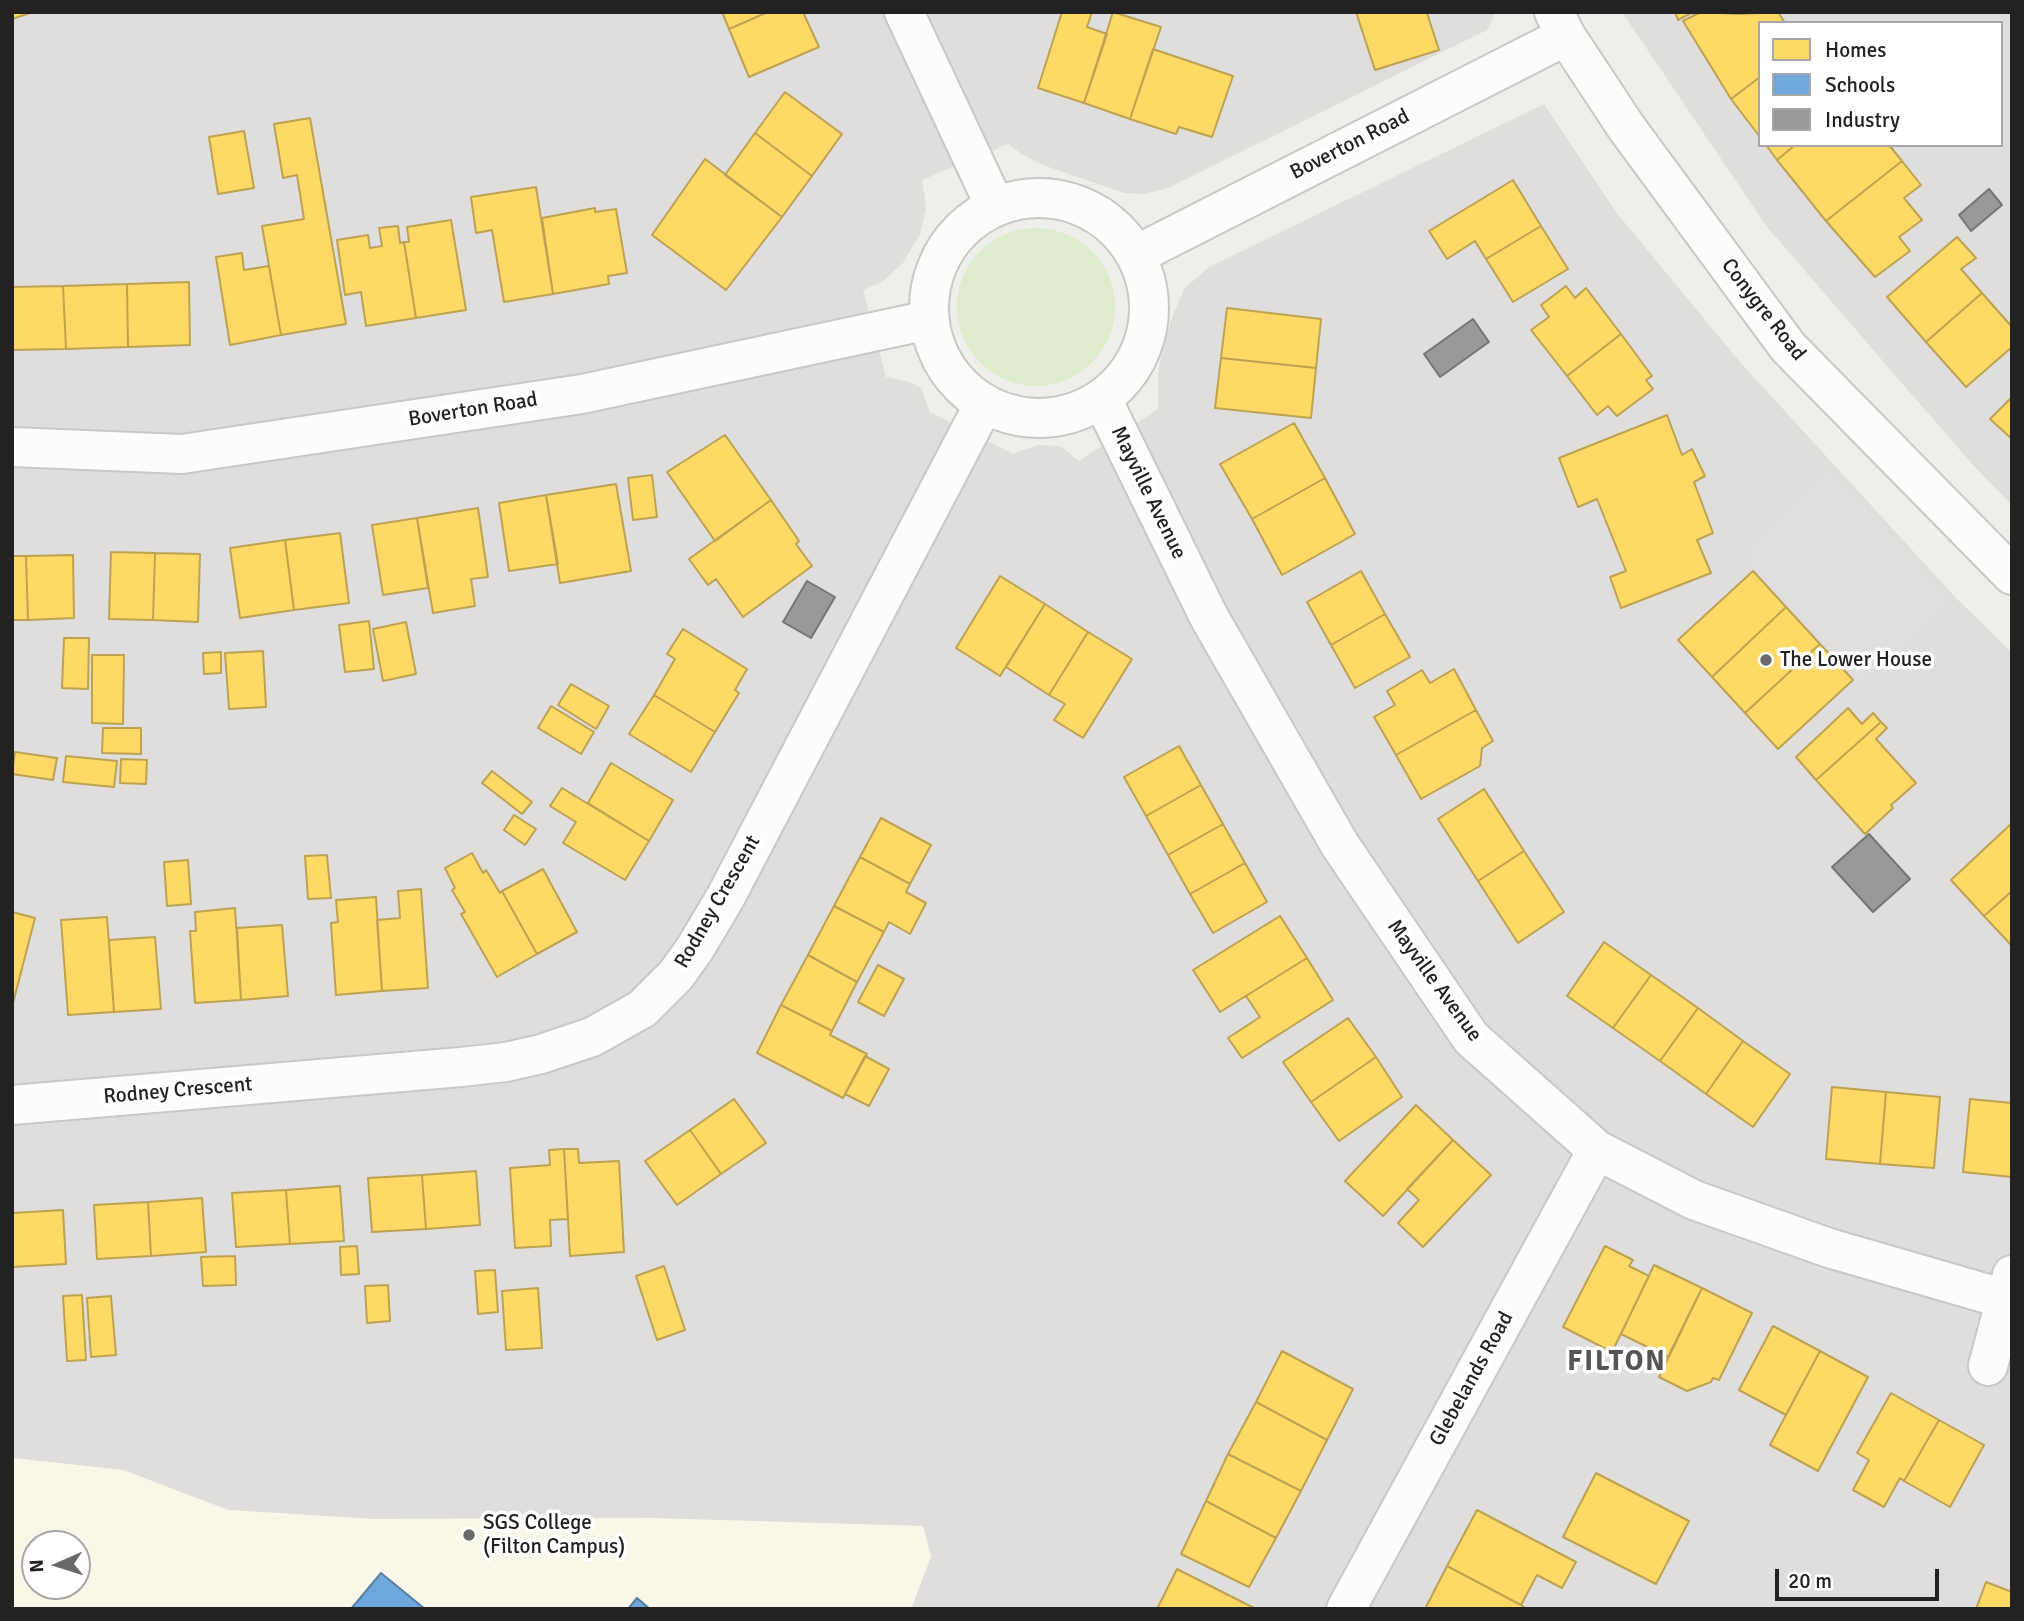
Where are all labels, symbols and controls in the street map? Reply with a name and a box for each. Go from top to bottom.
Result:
legend [1758,21,2003,147]
text: Homes [1825,37,1887,63]
text: Schools [1825,72,1895,98]
street label: Boverton Road [1286,104,1414,186]
text: Industry [1825,107,1900,133]
street label: Conygre Road [1715,254,1811,366]
street label: Boverton Road [407,387,539,433]
street label: Mayville Avenue [1105,422,1191,564]
place label: The Lower House [1780,647,1932,673]
marker: The Lower House [1758,652,1774,668]
street label: Rodney Crescent [670,831,766,973]
street label: Mayville Avenue [1381,915,1487,1047]
street label: Rodney Crescent [103,1072,253,1110]
street label: Glebelands Road [1425,1307,1519,1451]
district label: FILTON [1568,1346,1666,1380]
place label: SGS College (Filton Campus) [483,1510,625,1560]
marker: SGS College (Filton Campus) [461,1527,477,1543]
north arrow [21,1530,91,1600]
scale bar [1779,1554,1944,1598]
text: N [25,1559,49,1573]
text: 20 m [1788,1568,1832,1594]

